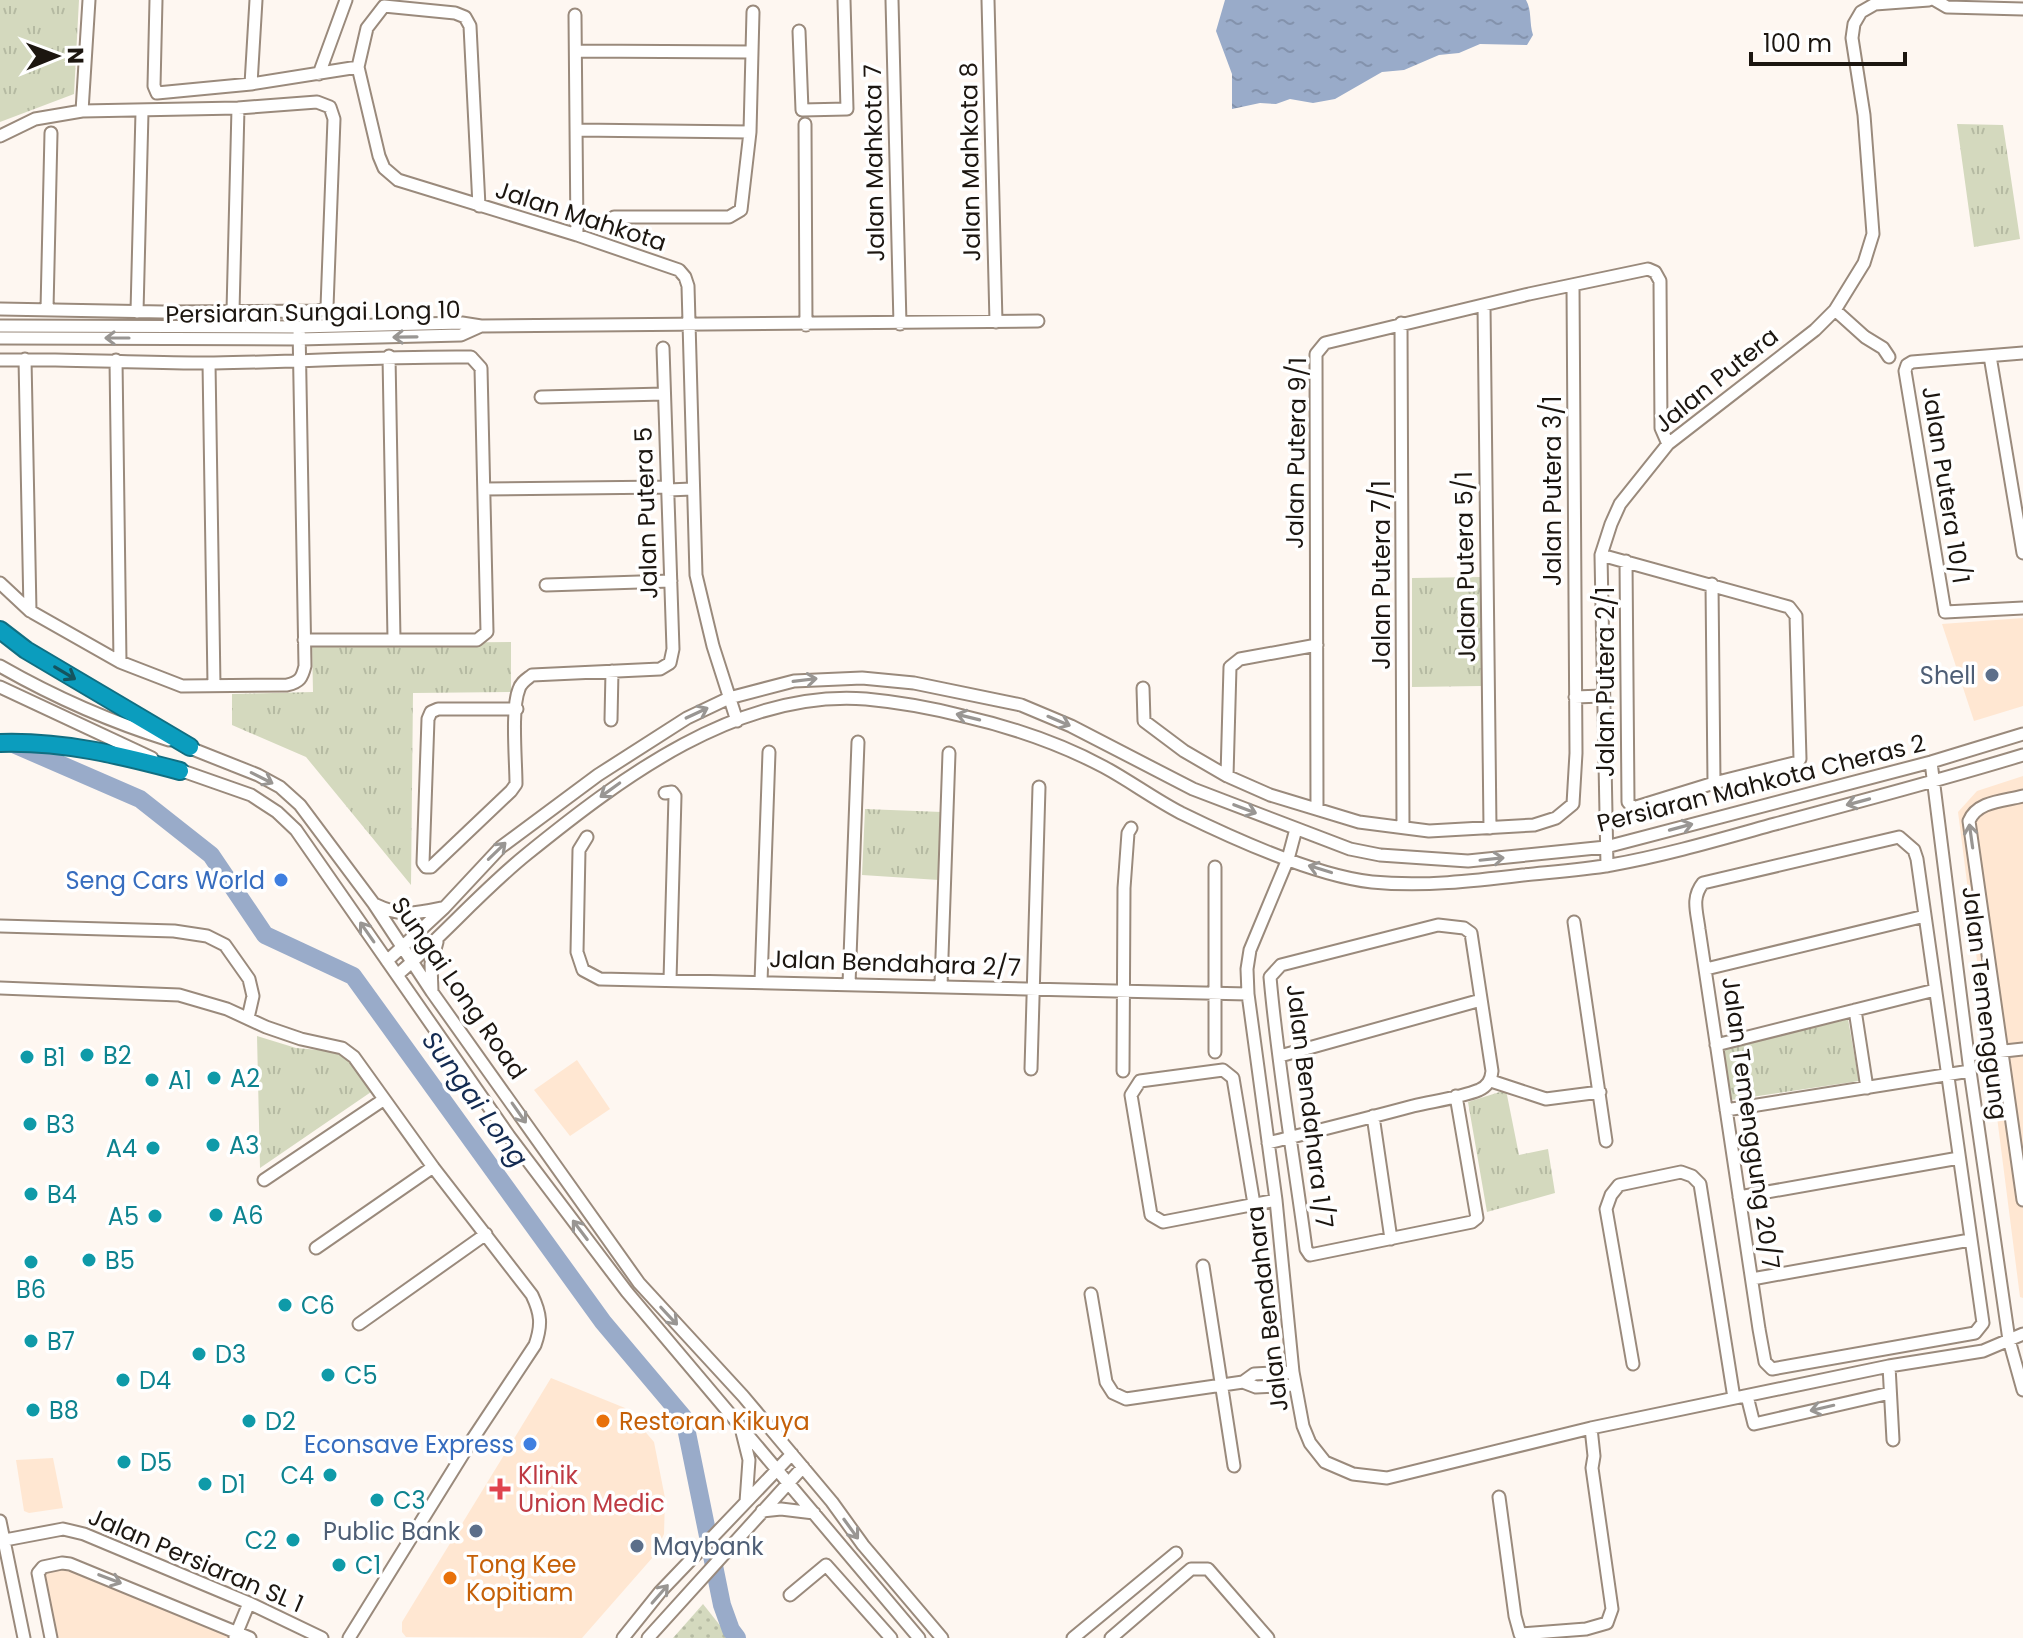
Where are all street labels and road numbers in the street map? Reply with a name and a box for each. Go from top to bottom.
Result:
street label: Jalan Mahkota 8 [952,62,988,262]
street label: Jalan Mahkota 7 [856,64,892,262]
street label: Jalan Mahkota [491,173,671,259]
street label: Persiaran Sungai Long 10 [165,293,461,331]
street label: Jalan Putera [1647,320,1785,440]
street label: Jalan Putera 9/1 [1278,357,1314,549]
street label: Jalan Putera 10/1 [1914,384,1978,586]
street label: Jalan Putera 3/1 [1536,396,1569,586]
street label: Jalan Putera 5 [627,426,665,600]
street label: Jalan Putera 5/1 [1447,471,1483,663]
street label: Jalan Putera 7/1 [1365,480,1398,670]
street label: Jalan Putera 2/1 [1589,587,1622,777]
street label: Persiaran Mahkota Cheras 2 [1593,726,1929,840]
street label: Jalan Temenggung [1954,884,2016,1122]
street label: Sungai Long Road [384,890,534,1086]
street label: Jalan Bendahara 2/7 [769,942,1021,984]
street label: Jalan Temenggung 20/7 [1714,975,1788,1271]
street label: Jalan Bendahara 1/7 [1279,982,1341,1230]
street label: Jalan Bendahara [1238,1204,1296,1414]
street label: Jalan Persiaran SL 1 [83,1500,309,1620]

